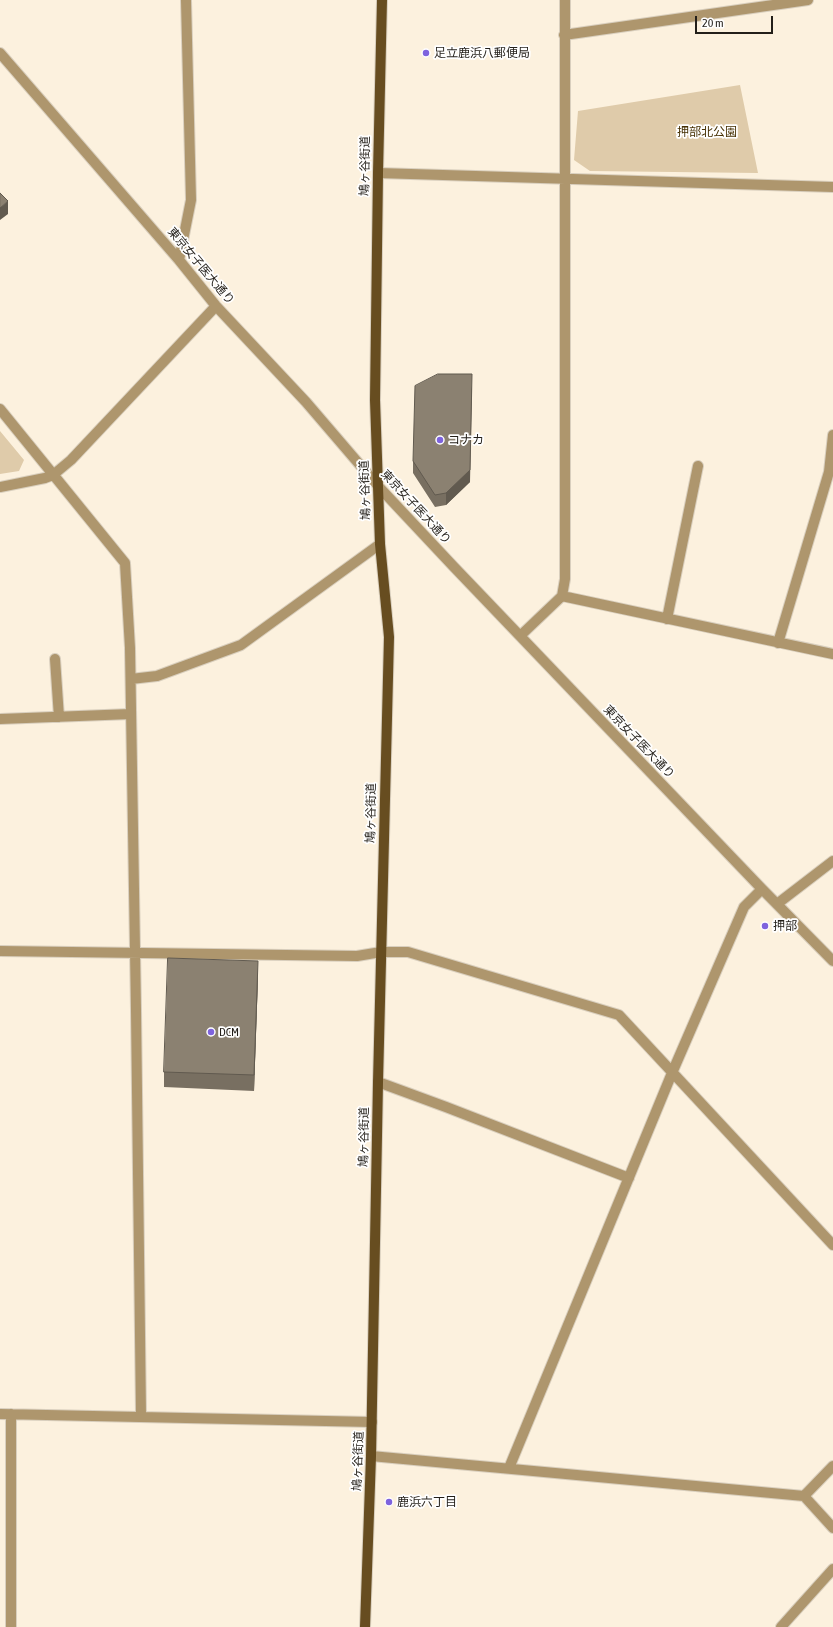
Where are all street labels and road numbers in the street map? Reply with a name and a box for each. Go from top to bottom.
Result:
street label: 鳩ヶ谷街道 [357,136,373,196]
street label: 東京女子医大通り [165,225,237,307]
street label: 鳩ヶ谷街道 [357,460,373,520]
street label: 東京女子医大通り [378,467,454,547]
street label: 東京女子医大通り [600,702,678,782]
street label: 鳩ヶ谷街道 [363,783,379,843]
street label: 鳩ヶ谷街道 [356,1107,372,1167]
street label: 鳩ヶ谷街道 [350,1431,366,1491]

